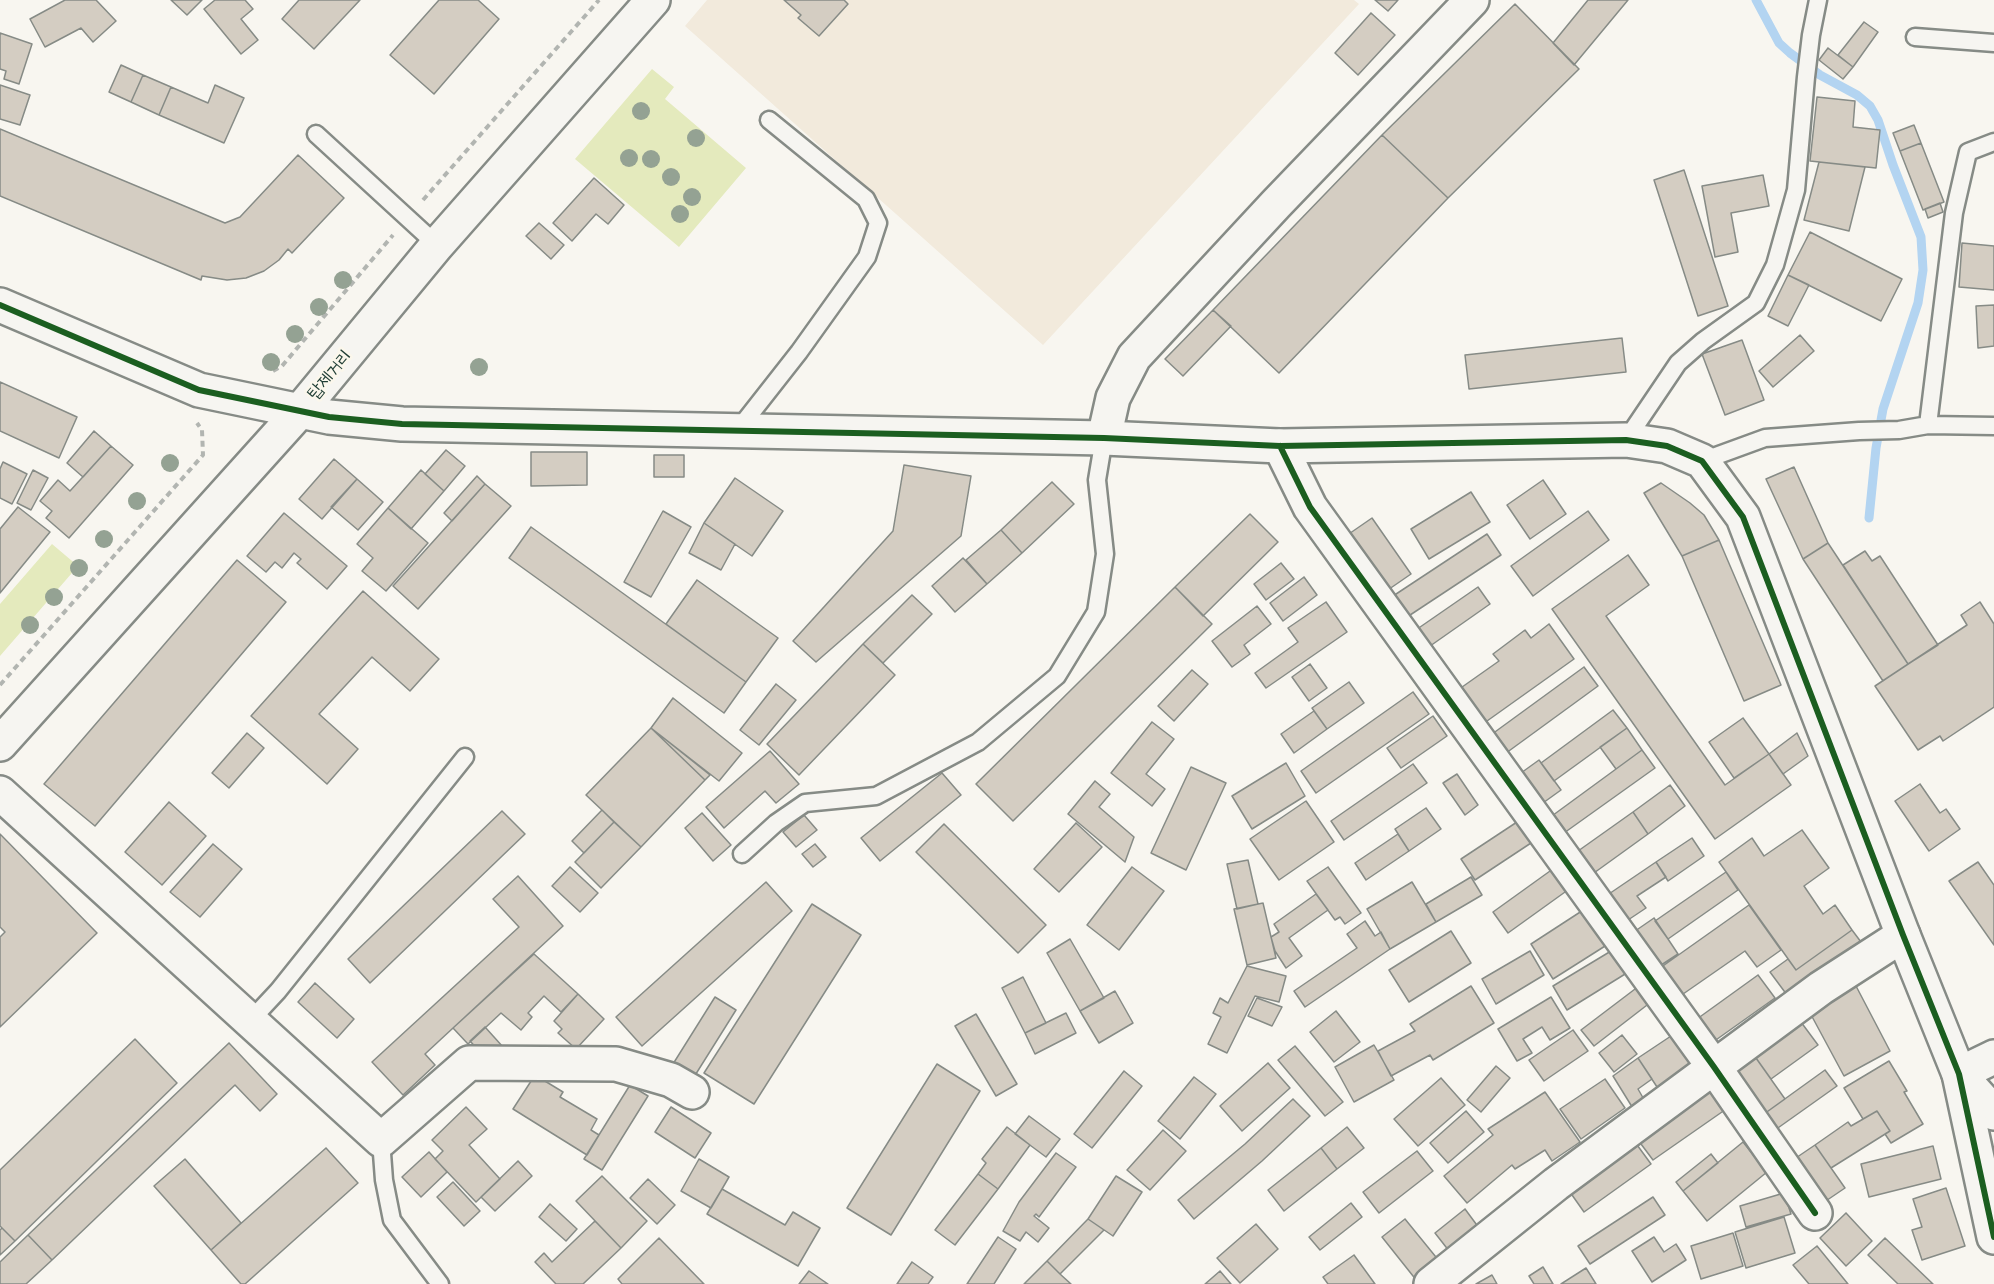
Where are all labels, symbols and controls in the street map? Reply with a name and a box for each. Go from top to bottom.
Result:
street label: 탑제거리 [303,346,357,404]

